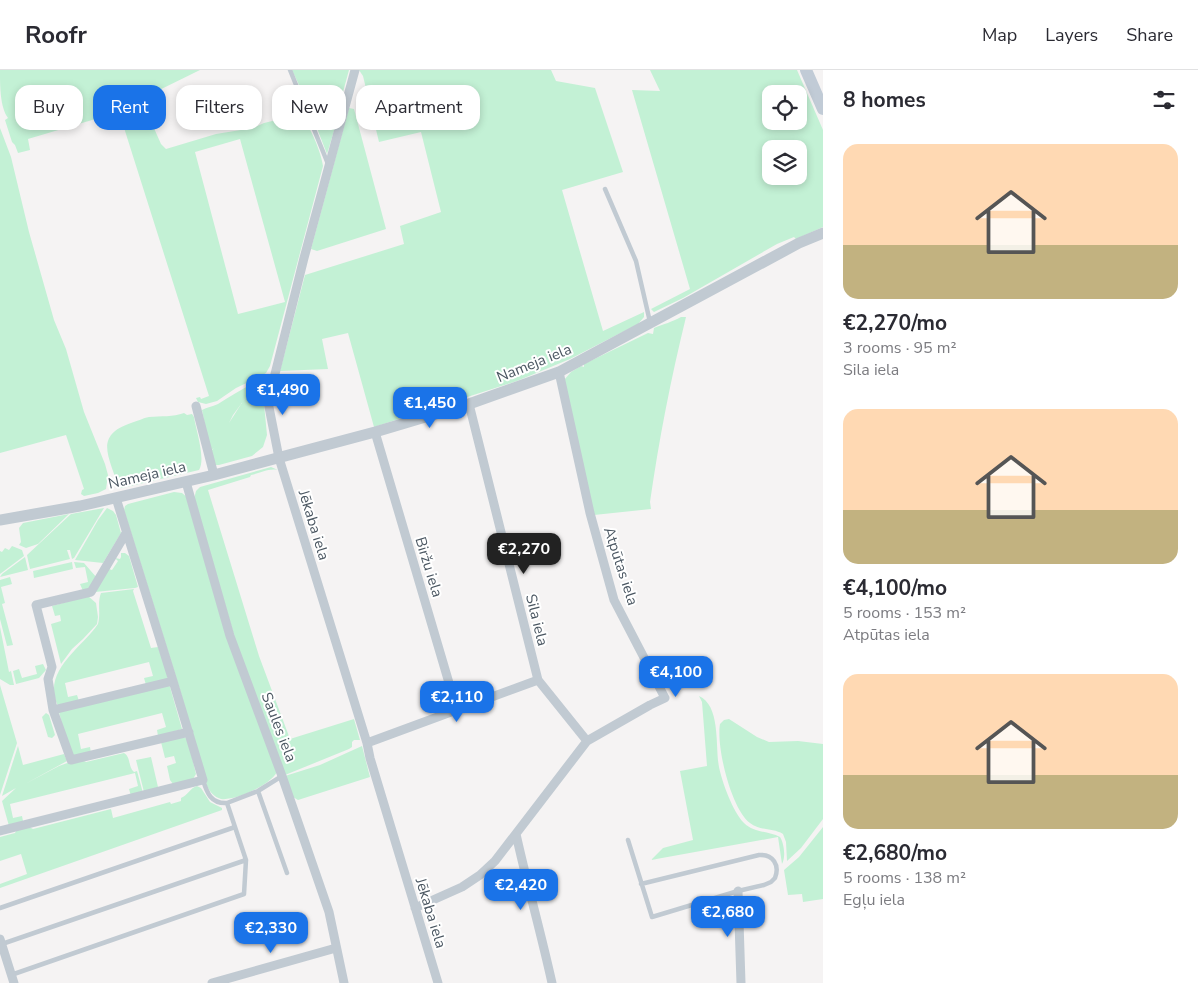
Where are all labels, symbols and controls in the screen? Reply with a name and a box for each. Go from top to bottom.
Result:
text: Roofr [25,19,87,51]
text: Map [982,23,1017,47]
text: Layers [1045,23,1098,47]
text: Share [1126,23,1173,47]
chip: Buy [15,85,83,130]
chip: Rent [93,85,166,130]
chip: Filters [176,85,262,130]
chip: New [272,85,346,130]
chip: Apartment [356,85,480,130]
map controls [762,85,807,185]
button: locate [762,85,807,130]
text: 8 homes [843,86,926,114]
icon: filters [1150,86,1178,114]
button: layers [762,140,807,185]
icon: home [966,177,1056,267]
text: €2,270/mo [843,309,947,337]
text: 3 rooms · 95 m² [843,337,956,359]
street label: Nameja iela [494,339,574,387]
text: Sila iela [843,359,899,381]
pin: €1,490 [242,374,324,416]
text: €1,490 [257,379,309,401]
pin: €1,450 [389,386,471,429]
text: €1,450 [404,392,456,414]
icon: home [966,442,1056,532]
street label: Nameja iela [106,456,188,494]
street label: Jēkaba iela [294,486,334,563]
street label: Atpūtas iela [599,524,643,608]
pin: €2,270 [483,532,565,575]
street label: Biržu iela [410,534,448,600]
text: €2,270 [498,538,550,560]
text: €4,100/mo [843,574,947,602]
street label: Sila iela [521,592,553,648]
text: 5 rooms · 153 m² [843,602,966,624]
text: Atpūtas iela [843,624,930,646]
pin: €4,100 [635,656,717,698]
text: €4,100 [650,661,702,683]
pin: €2,110 [416,680,498,723]
text: €2,110 [431,686,483,708]
street label: Saules iela [257,689,301,765]
icon: home [966,707,1056,797]
text: €2,680/mo [843,839,947,867]
text: 5 rooms · 138 m² [843,867,966,889]
pin: €2,420 [480,868,562,911]
street label: Jēkaba iela [411,874,451,951]
text: €2,420 [495,874,547,896]
text: Egļu iela [843,889,905,911]
pin: €2,680 [687,896,769,938]
text: €2,680 [702,901,754,923]
pin: €2,330 [230,912,312,954]
text: €2,330 [245,917,297,939]

